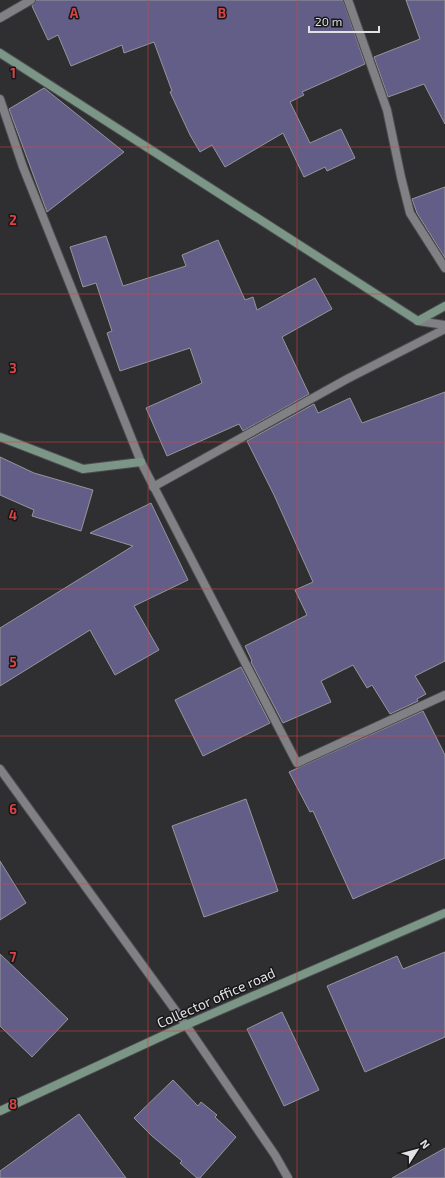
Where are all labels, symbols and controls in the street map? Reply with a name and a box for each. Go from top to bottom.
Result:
text: A [70,5,79,21]
text: B [218,5,226,21]
scale bar [309,8,379,34]
text: 20 m [315,14,342,28]
text: 1 [10,65,16,81]
text: 2 [9,212,17,228]
text: 3 [9,360,17,376]
text: 4 [9,507,17,523]
text: 5 [9,654,17,670]
text: 6 [9,801,17,817]
text: 7 [10,949,17,965]
street label: Collector office road [154,964,278,1031]
text: 8 [9,1096,17,1112]
north arrow [397,1130,437,1170]
text: N [418,1137,433,1151]

